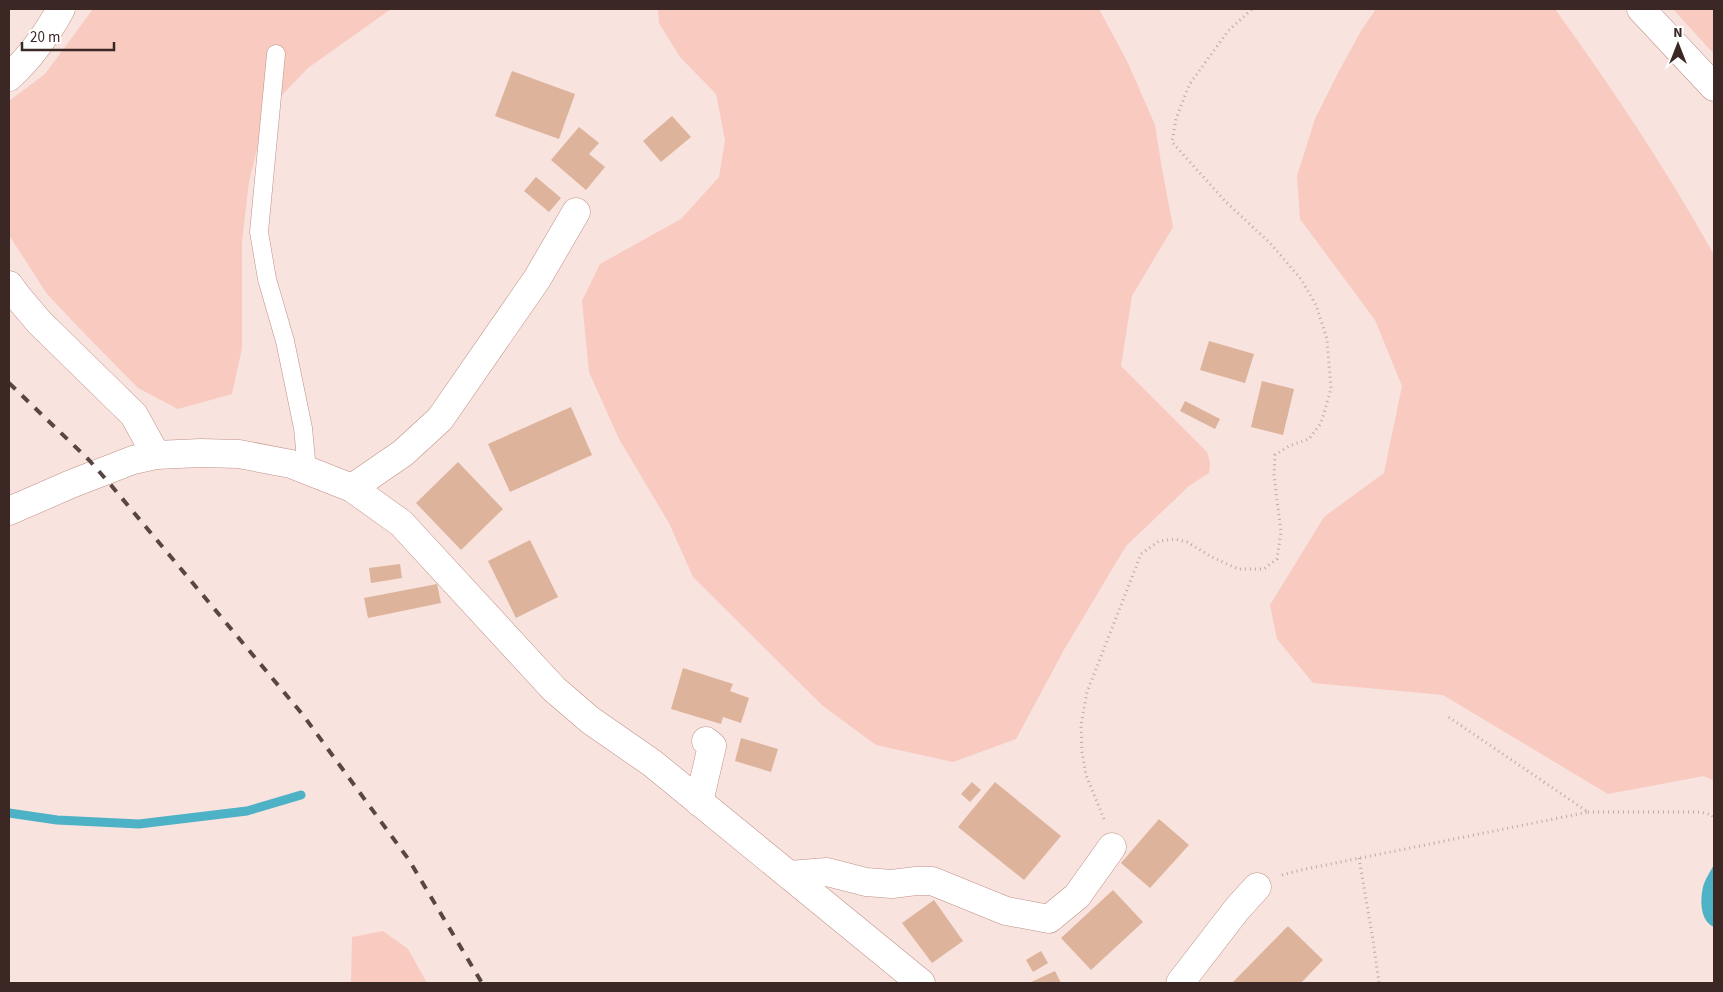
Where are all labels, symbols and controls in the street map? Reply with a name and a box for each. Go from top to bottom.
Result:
scale bar [22,20,115,52]
north arrow [1653,20,1703,70]
text: N [1673,23,1683,43]
text: 20 m [30,27,60,48]

